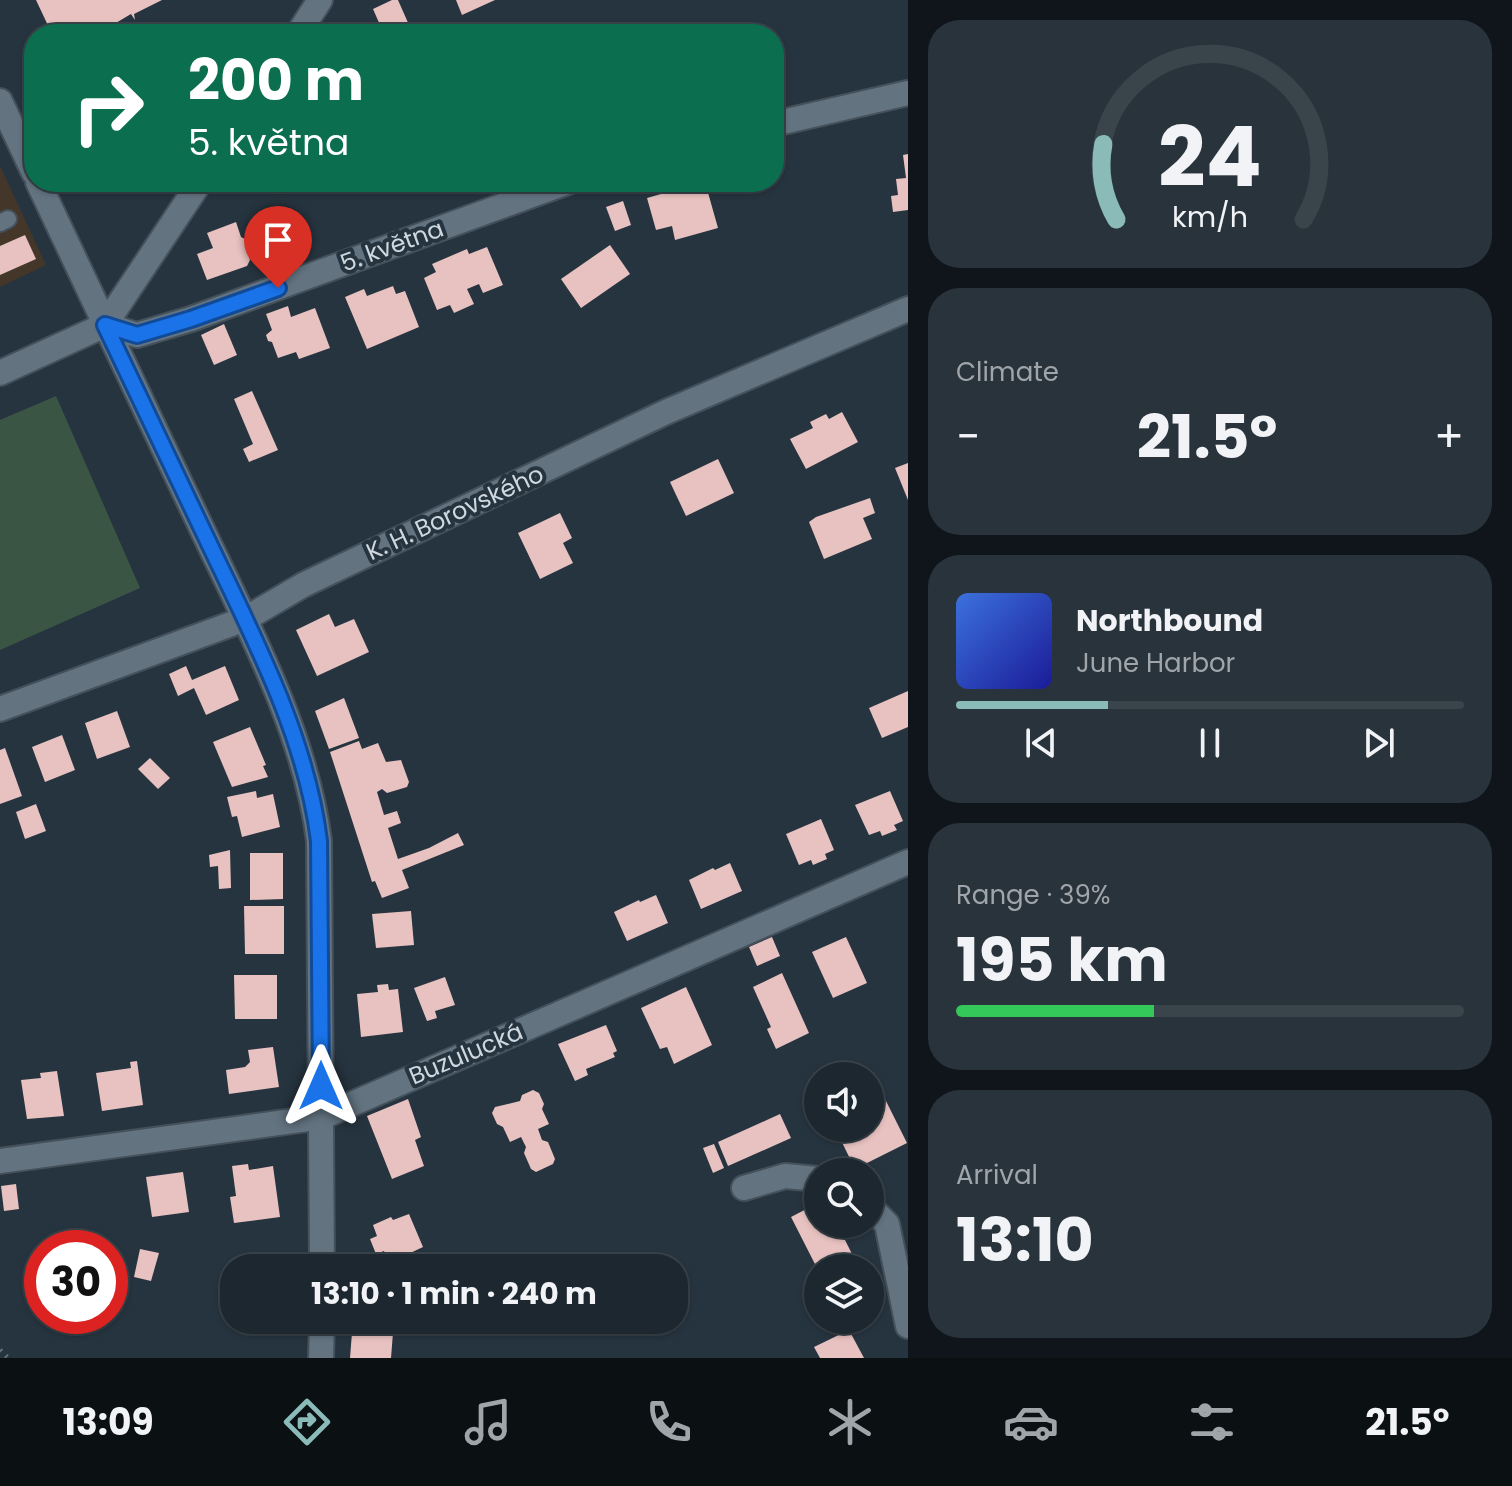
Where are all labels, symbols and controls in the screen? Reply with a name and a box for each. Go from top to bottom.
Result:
text: 200 m [188,41,364,120]
icon: right [56,56,160,160]
text: 24 [1158,98,1262,214]
text: 5. května [188,117,349,168]
text: km/h [1172,197,1248,237]
pin [244,206,312,288]
street label: 5. května [336,212,448,279]
icon: arrive [256,218,300,262]
text: Climate [956,354,1059,390]
text: 21.5° [1137,395,1277,479]
text: − [956,406,980,467]
text: + [1434,406,1464,467]
street label: K. H. Borovského [361,457,549,568]
text: Northbound [1076,599,1263,642]
text: June Harbor [1076,645,1235,681]
icon: previous [1019,721,1063,765]
icon: pause [1188,721,1232,765]
icon: next [1357,721,1401,765]
text: Range · 39% [956,877,1111,913]
text: 195 km [956,918,1168,1002]
street label: Buzulucká [404,1015,528,1092]
position arrow [279,1044,363,1128]
map controls [804,1062,884,1334]
button: sound [804,1062,884,1142]
text: Arrival [956,1157,1038,1193]
button: search [804,1158,884,1238]
text: 13:10 [956,1198,1094,1282]
speed limit sign: 30 [24,1230,128,1334]
button: layers [804,1254,884,1334]
text: 13:10 · 1 min · 240 m [311,1272,597,1315]
icon: directions [279,1394,335,1450]
icon: music [460,1394,516,1450]
icon: phone [641,1394,697,1450]
icon: climate [822,1394,878,1450]
icon: car [1003,1394,1059,1450]
icon: filters [1184,1394,1240,1450]
text: 13:09 [63,1397,154,1448]
text: 21.5° [1365,1397,1449,1448]

